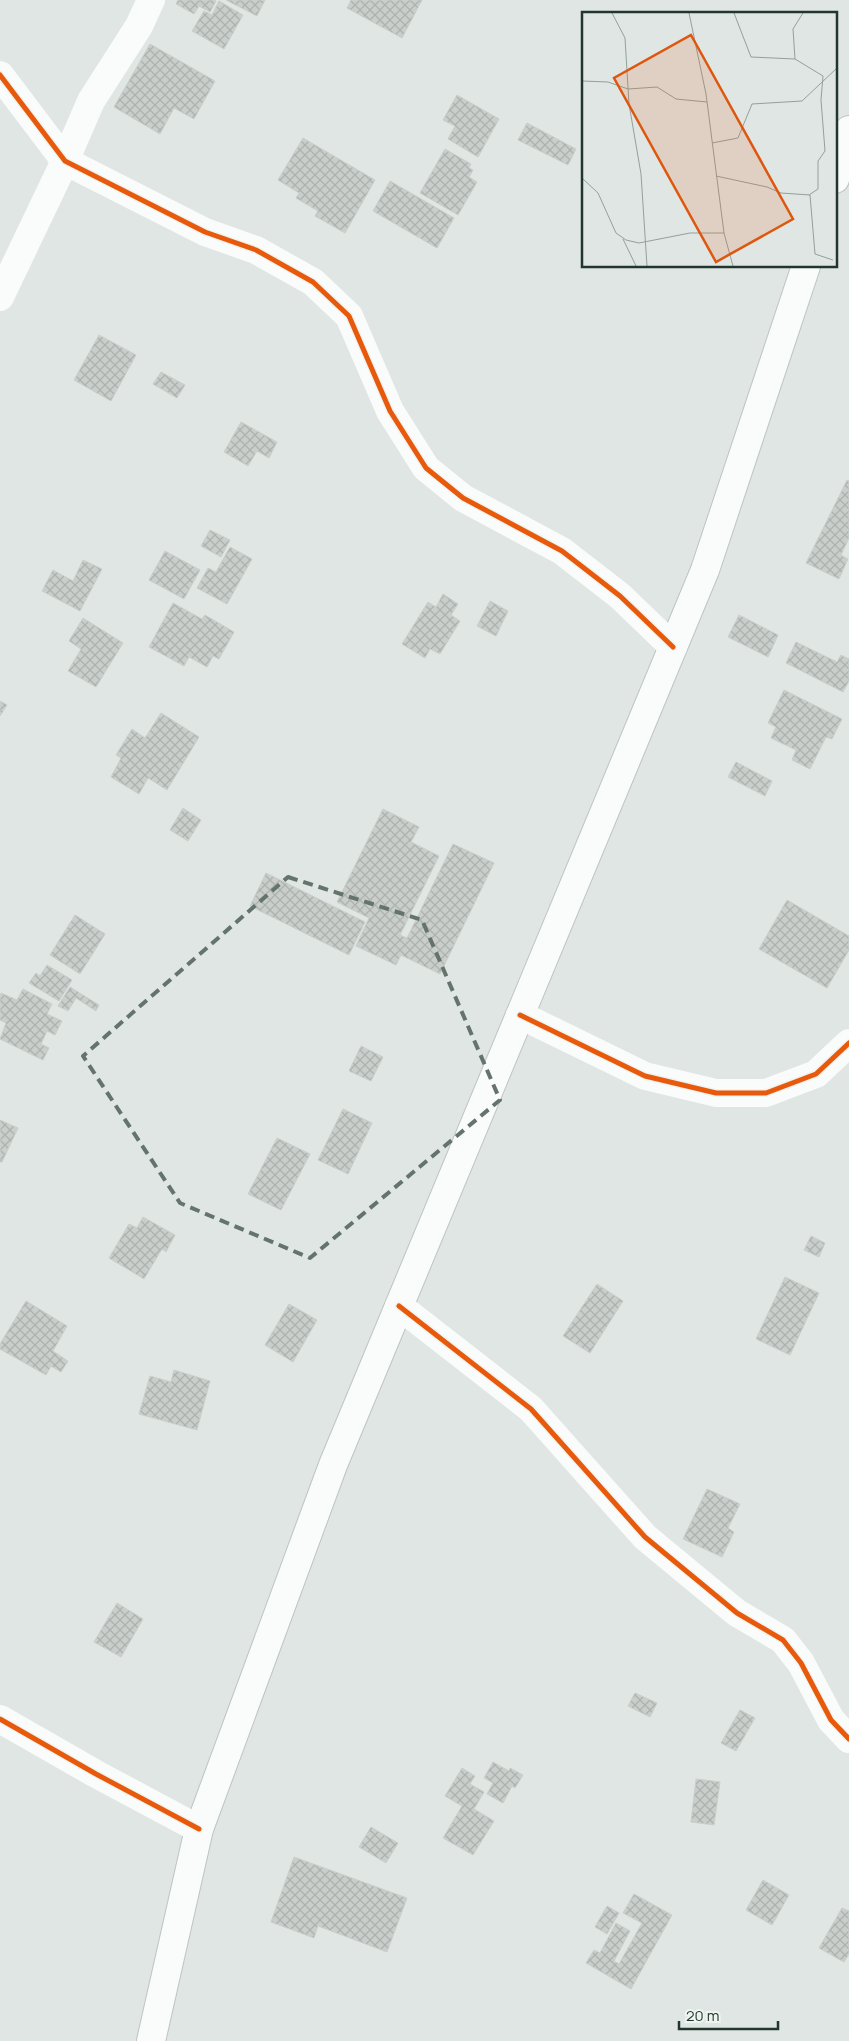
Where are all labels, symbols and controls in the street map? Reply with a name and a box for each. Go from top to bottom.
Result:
inset map [582,12,836,268]
scale bar [679,1998,778,2030]
text: 20 m [686,2005,719,2026]

